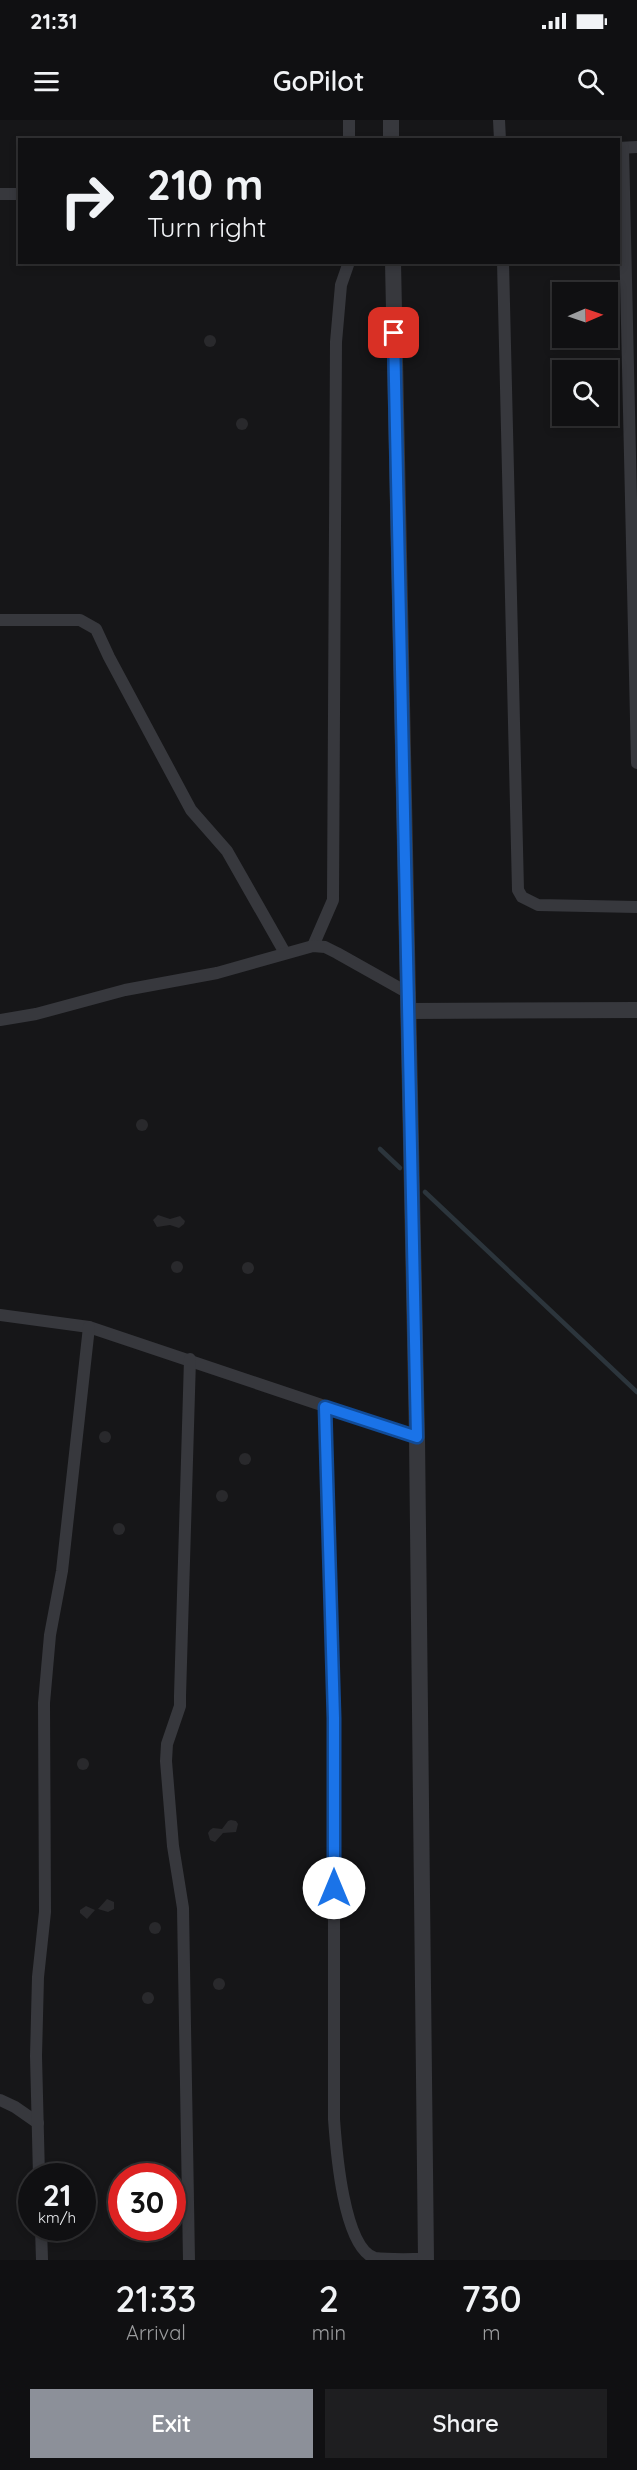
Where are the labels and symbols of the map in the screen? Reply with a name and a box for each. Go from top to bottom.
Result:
north arrow [552,282,618,348]
pin [368,307,419,358]
position arrow [302,1856,366,1920]
speed limit sign: 30 [108,2163,186,2241]

